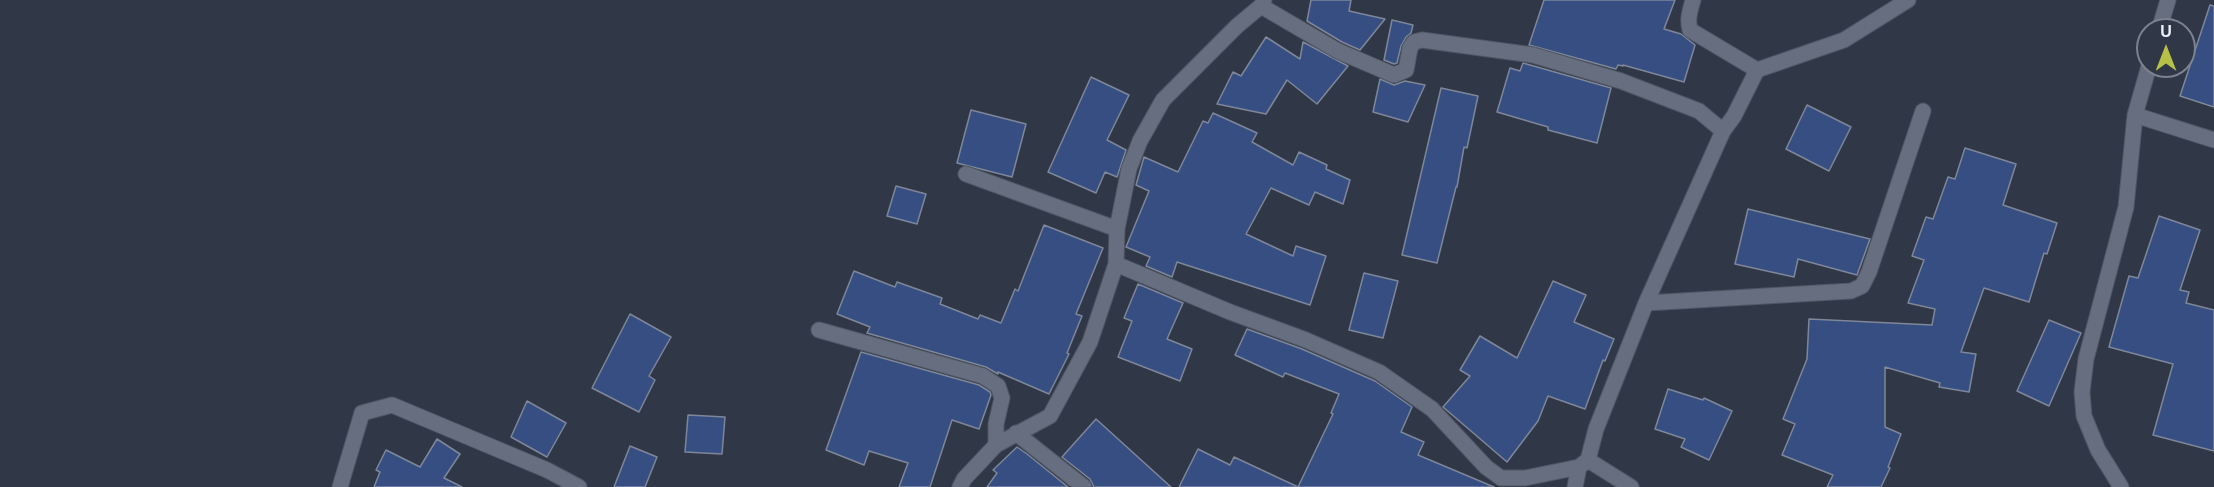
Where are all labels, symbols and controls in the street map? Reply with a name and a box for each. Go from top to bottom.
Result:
north arrow [2136,18,2196,78]
text: U [2160,23,2172,40]

